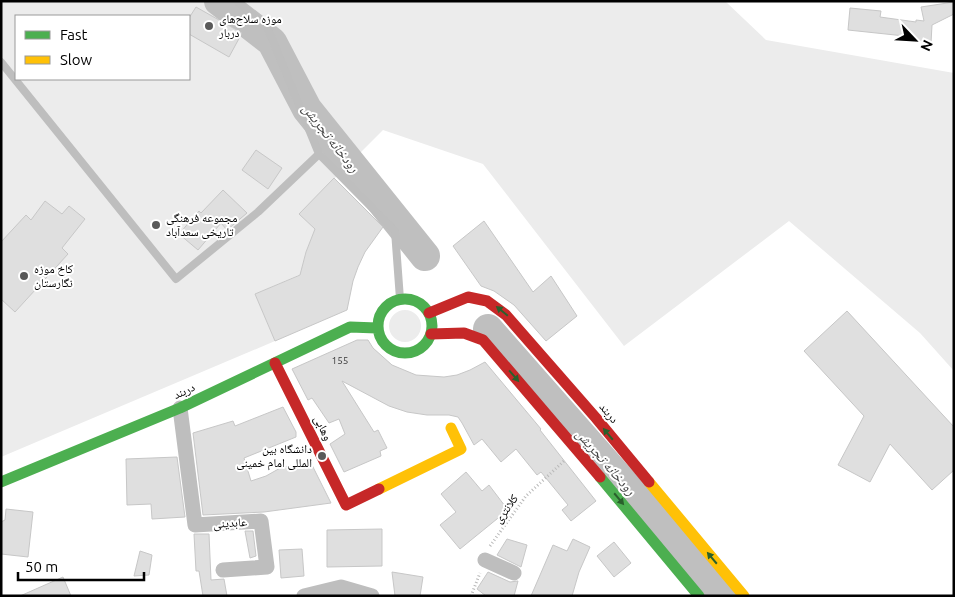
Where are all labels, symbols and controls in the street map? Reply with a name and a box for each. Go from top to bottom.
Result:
place label: موزه سلاح‌های دربار [218,12,282,40]
legend [15,15,190,80]
north arrow [890,15,940,65]
marker: موزه سلاح‌های دربار [203,20,215,32]
text: Fast [60,26,88,43]
text: N [917,37,936,54]
text: Slow [60,51,93,68]
water label: رودخانه تجریش [299,101,363,176]
place label: مجموعه فرهنگی تاریخی سعدآباد [166,211,238,239]
marker: مجموعه فرهنگی تاریخی سعدآباد [150,219,162,231]
place label: کاخ موزه نگارستان [34,262,73,290]
marker: کاخ موزه نگارستان [18,270,30,282]
one-way arrow [495,306,508,317]
house number: 155 [332,355,348,366]
one-way arrow [508,370,519,382]
street label: دربند [171,380,197,402]
street label: دربند [596,400,621,426]
street label: وهابی [311,413,335,443]
water label: رودخانه تجریش [572,426,639,499]
one-way arrow [603,427,614,440]
place label: دانشگاه بین المللی امام خمینی [236,442,312,471]
marker: دانشگاه بین المللی امام خمینی [316,450,328,462]
street label: کلانتری [491,492,521,526]
one-way arrow [614,493,625,506]
street label: عابدینی [213,515,247,532]
scale bar [18,550,144,582]
one-way arrow [707,552,718,565]
text: 50 m [25,558,58,575]

